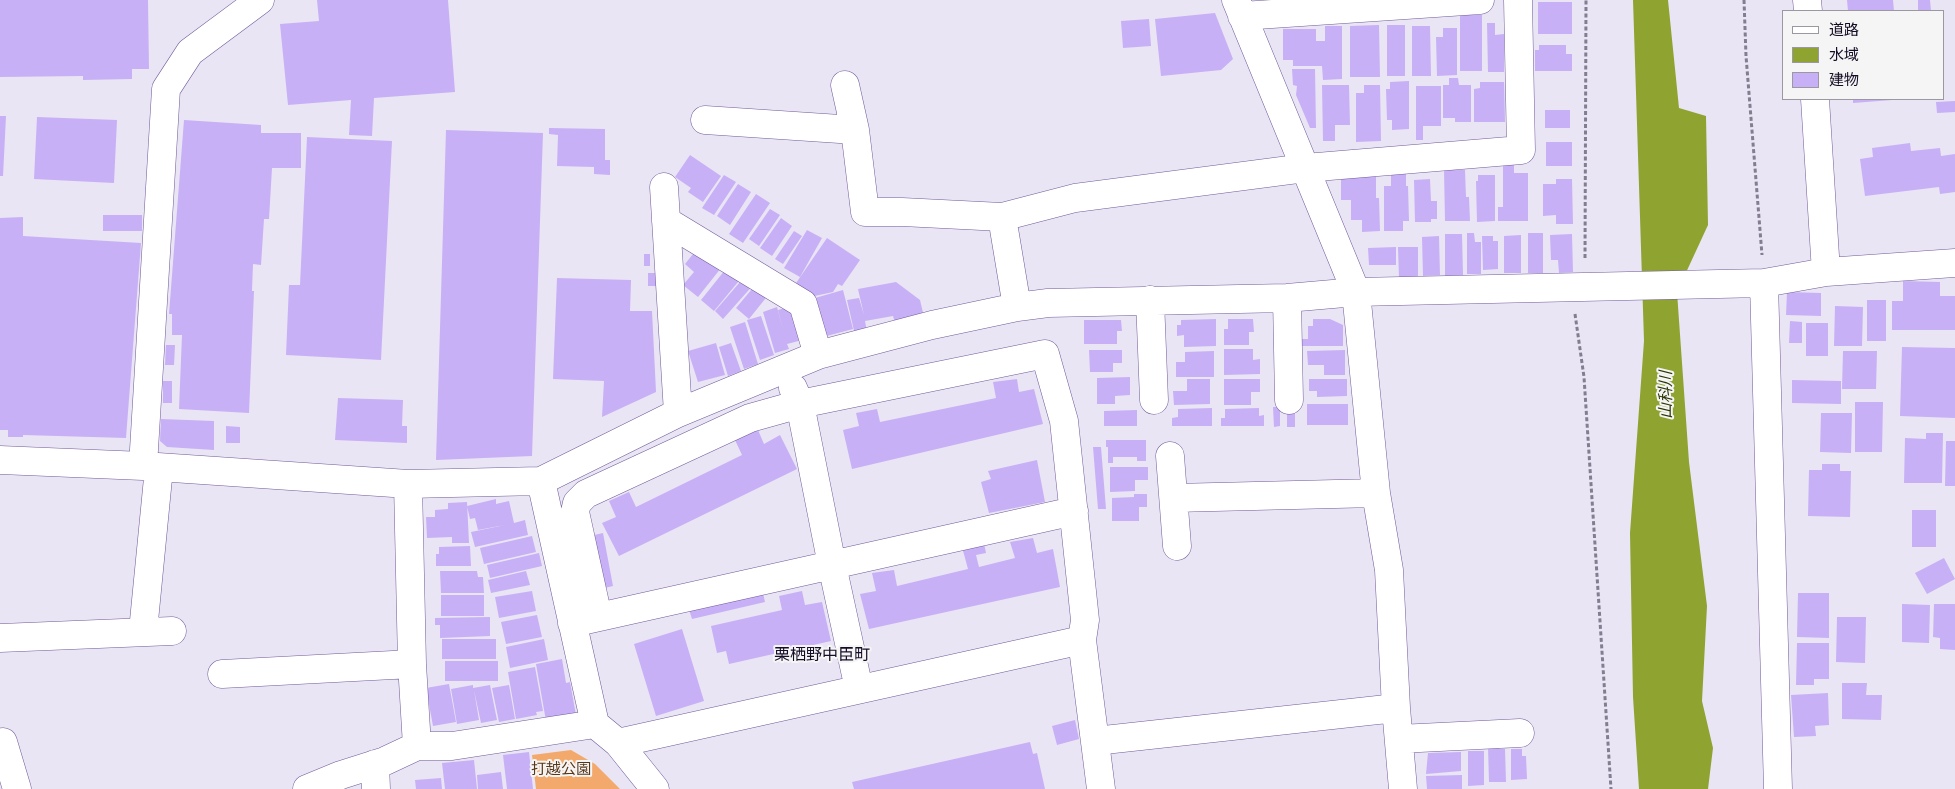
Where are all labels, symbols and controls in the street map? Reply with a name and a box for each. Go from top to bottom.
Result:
legend [1782,10,1945,100]
text: 道路 [1829,18,1859,41]
text: 水域 [1829,43,1859,66]
text: 建物 [1829,68,1859,91]
water label: 山科川 [1657,371,1677,419]
district label: 栗栖野中臣町 [774,646,870,666]
park label: 打越公園 [531,761,591,779]

